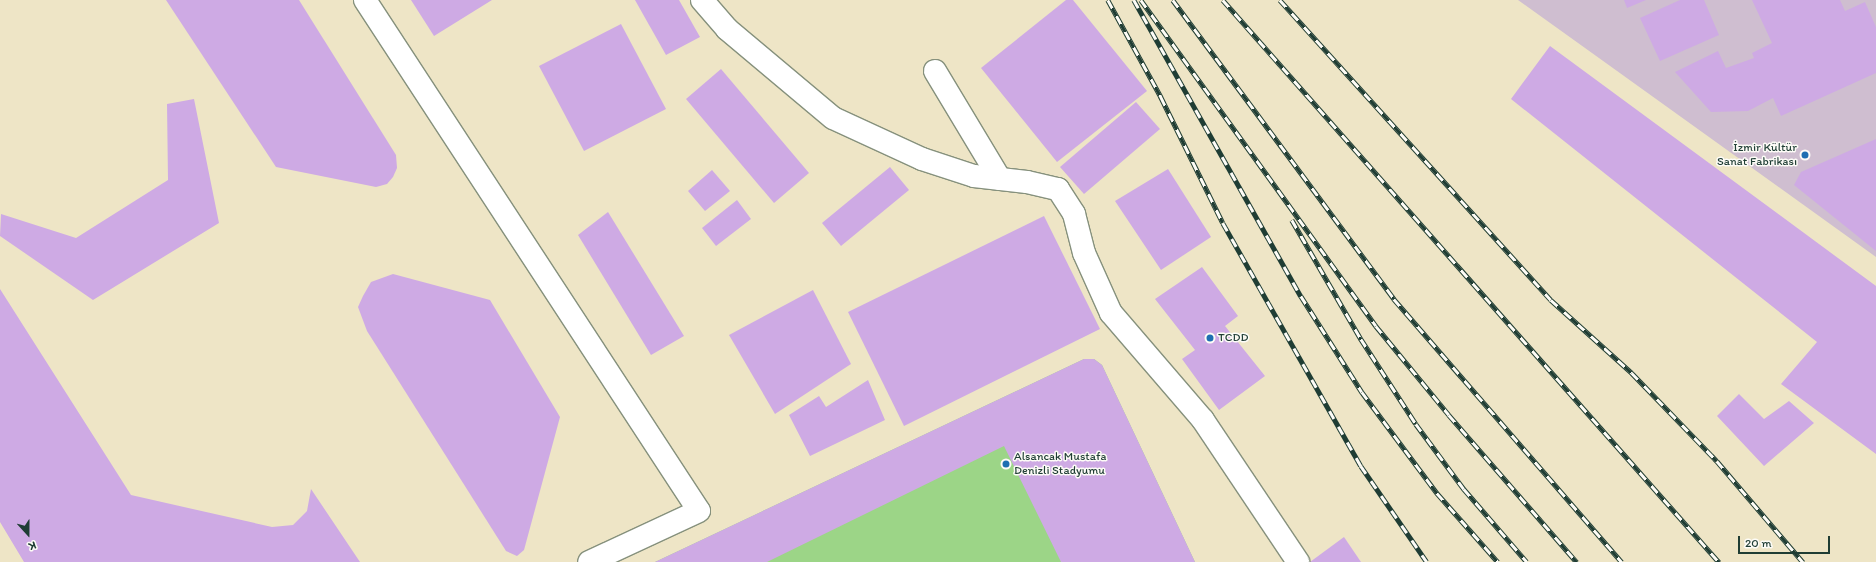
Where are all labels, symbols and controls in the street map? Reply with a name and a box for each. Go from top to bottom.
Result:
place label: İzmir Kültür Sanat Fabrikası [1717,141,1797,169]
marker: İzmir Kültür Sanat Fabrikası [1800,150,1810,160]
place label: TCDD [1218,331,1248,345]
marker: TCDD [1205,333,1215,343]
place label: Alsancak Mustafa Denizli Stadyumu [1014,450,1106,478]
marker: Alsancak Mustafa Denizli Stadyumu [1001,459,1011,469]
north arrow [8,514,48,554]
scale bar [1740,528,1832,554]
text: 20 m [1745,536,1772,550]
text: K [27,538,38,553]

